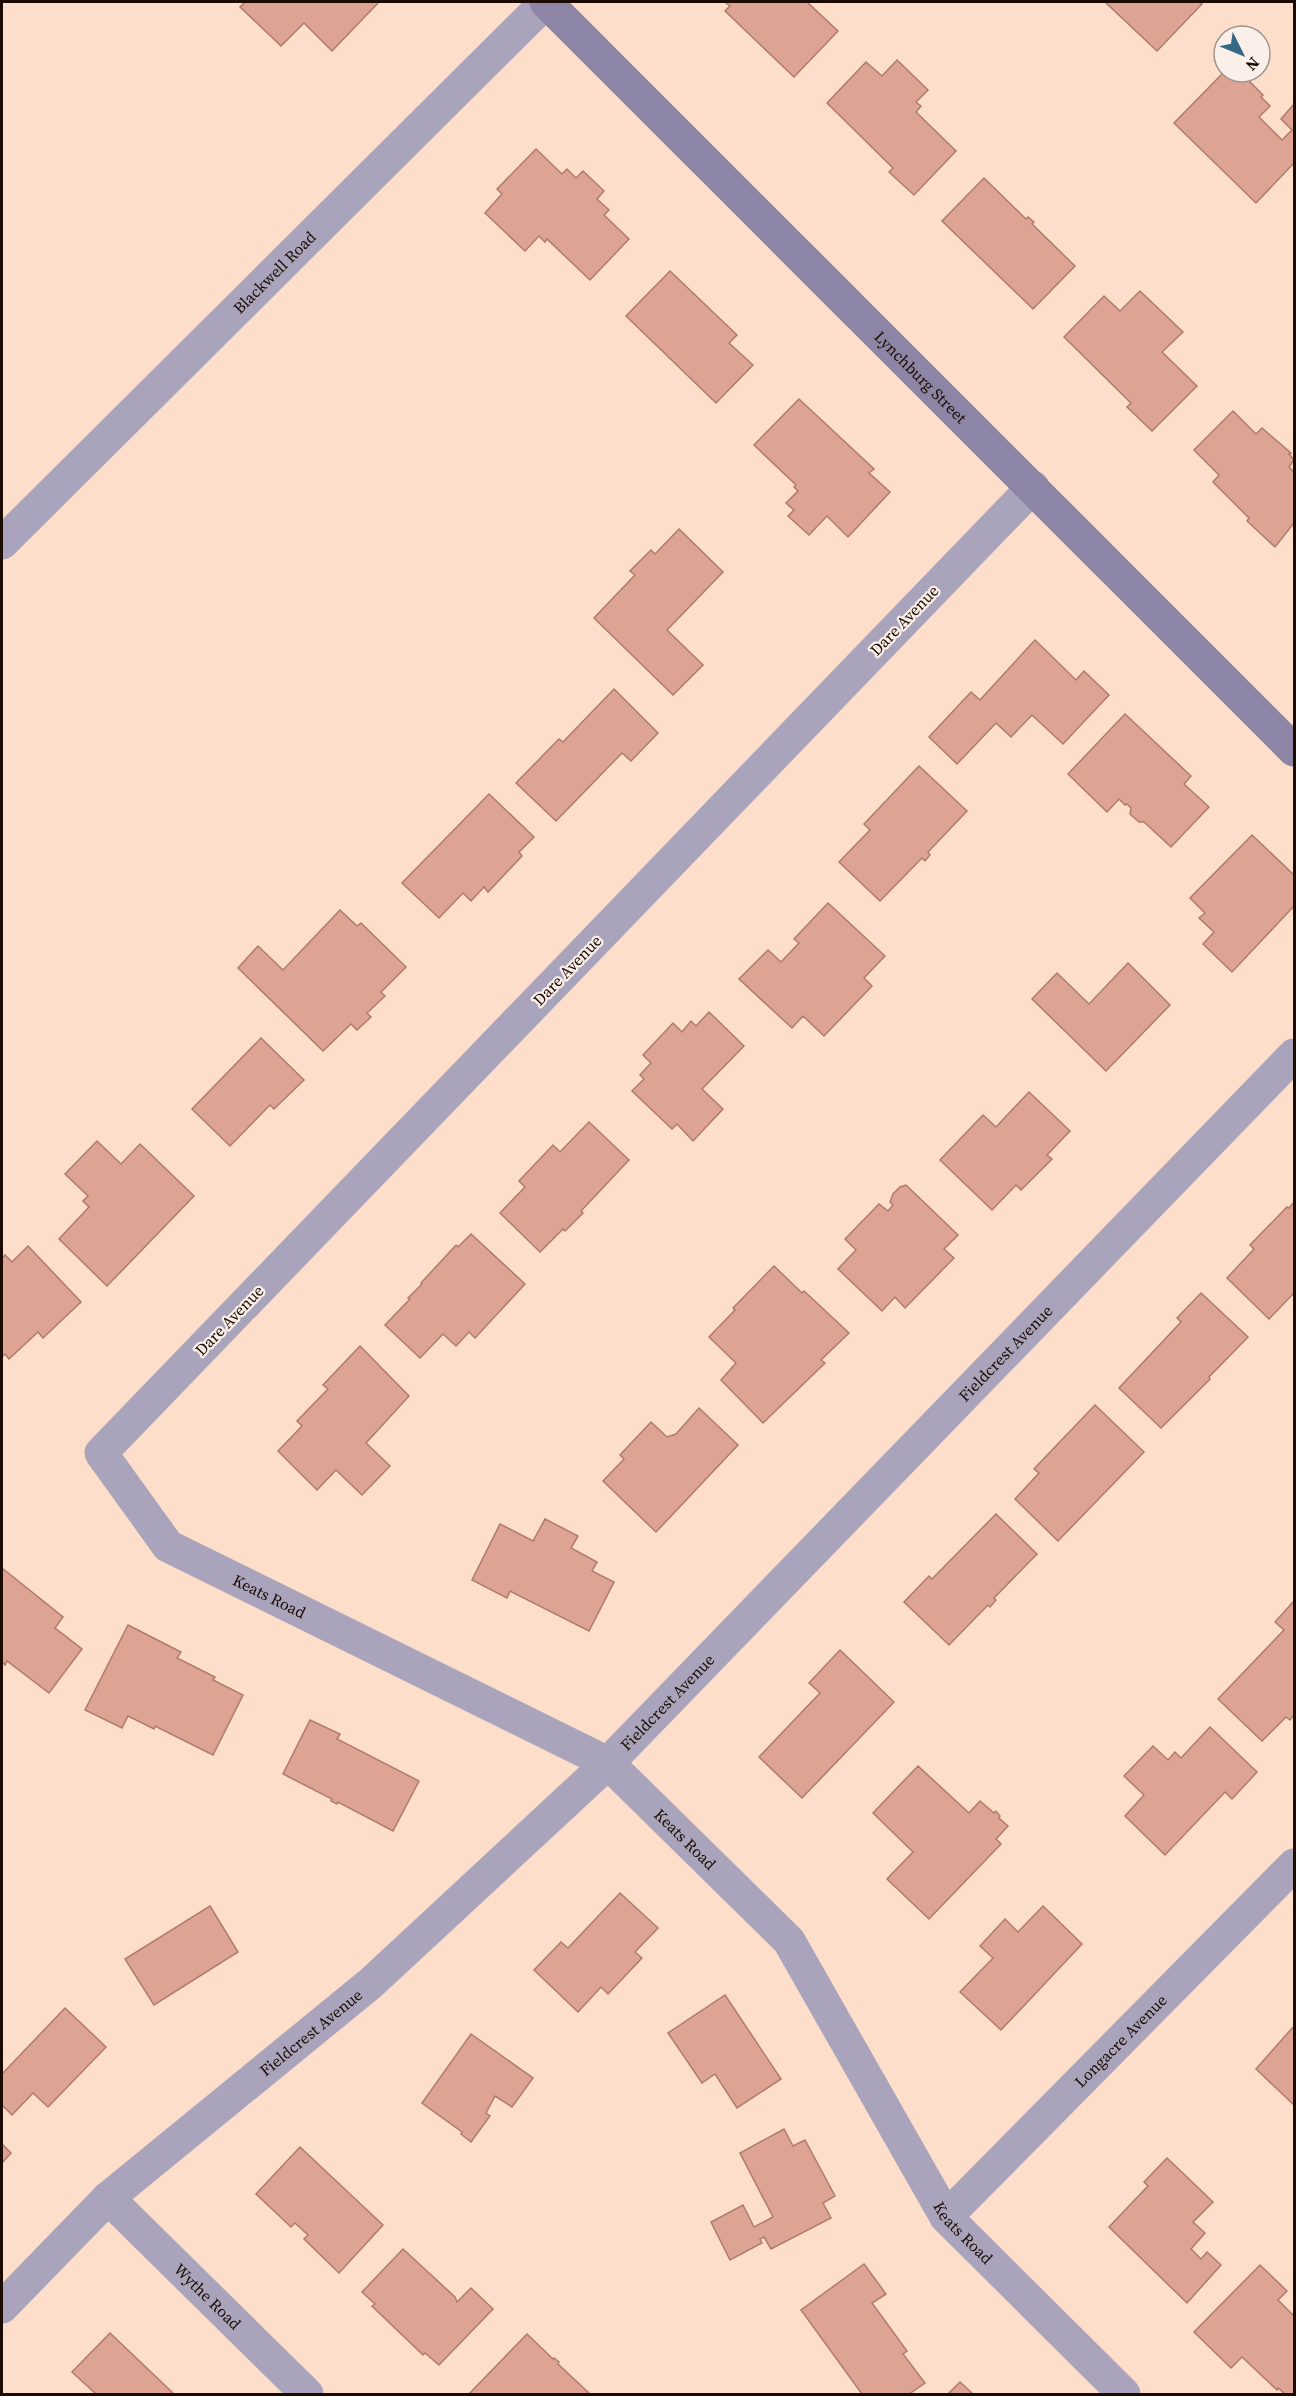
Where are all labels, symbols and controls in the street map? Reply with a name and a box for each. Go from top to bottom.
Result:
north arrow [1212,24,1272,84]
text: N [1241,52,1265,76]
street label: Blackwell Road [228,226,321,318]
street label: Lynchburg Street [870,326,972,428]
street label: Dare Avenue [865,580,943,660]
street label: Dare Avenue [528,930,606,1010]
street label: Dare Avenue [190,1280,268,1360]
street label: Fieldcrest Avenue [953,1300,1057,1406]
street label: Keats Road [229,1569,310,1623]
street label: Fieldcrest Avenue [615,1649,719,1755]
street label: Keats Road [650,1804,721,1875]
street label: Fieldcrest Avenue [255,1984,367,2081]
street label: Longacre Avenue [1069,1989,1171,2092]
street label: Keats Road [928,2197,998,2269]
street label: Wythe Road [169,2258,246,2334]

